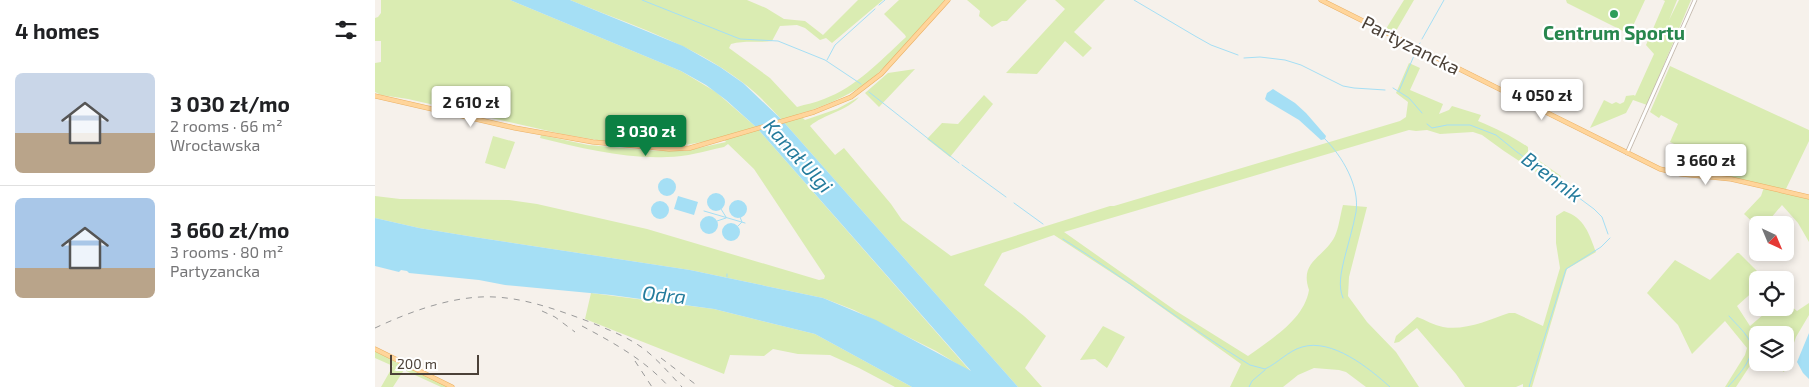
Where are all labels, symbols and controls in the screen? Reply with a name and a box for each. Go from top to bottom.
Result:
marker: Centrum Sportu [1608,8,1620,20]
street label: Partyzancka [1358,10,1464,79]
icon: filters [332,16,360,44]
text: 4 homes [15,18,99,43]
place label: Centrum Sportu [1543,21,1685,44]
pin: 4 050 zł [1490,78,1594,121]
text: 4 050 zł [1512,85,1572,104]
pin: 2 610 zł [419,86,523,128]
text: 3 030 zł/mo [170,91,290,116]
text: 2 610 zł [443,92,499,111]
icon: home [55,93,115,153]
water label: Kanał Ulgi [759,113,838,197]
pin: 3 030 zł [594,114,698,157]
text: 2 rooms · 66 m² [170,116,283,135]
text: 3 030 zł [616,121,676,140]
text: Wrocławska [170,135,260,154]
pin: 3 660 zł [1654,144,1758,186]
water label: Brennik [1518,146,1588,207]
text: 3 660 zł [1676,150,1736,169]
north arrow [1749,216,1794,261]
map controls [1749,216,1794,371]
text: 3 660 zł/mo [170,217,289,242]
icon: home [55,218,115,278]
text: 3 rooms · 80 m² [170,242,283,261]
text: Partyzancka [170,261,260,280]
button: locate [1749,271,1794,316]
water label: Odra [641,280,687,308]
button: layers [1749,326,1794,371]
scale bar [390,352,479,375]
text: 200 m [397,355,437,372]

